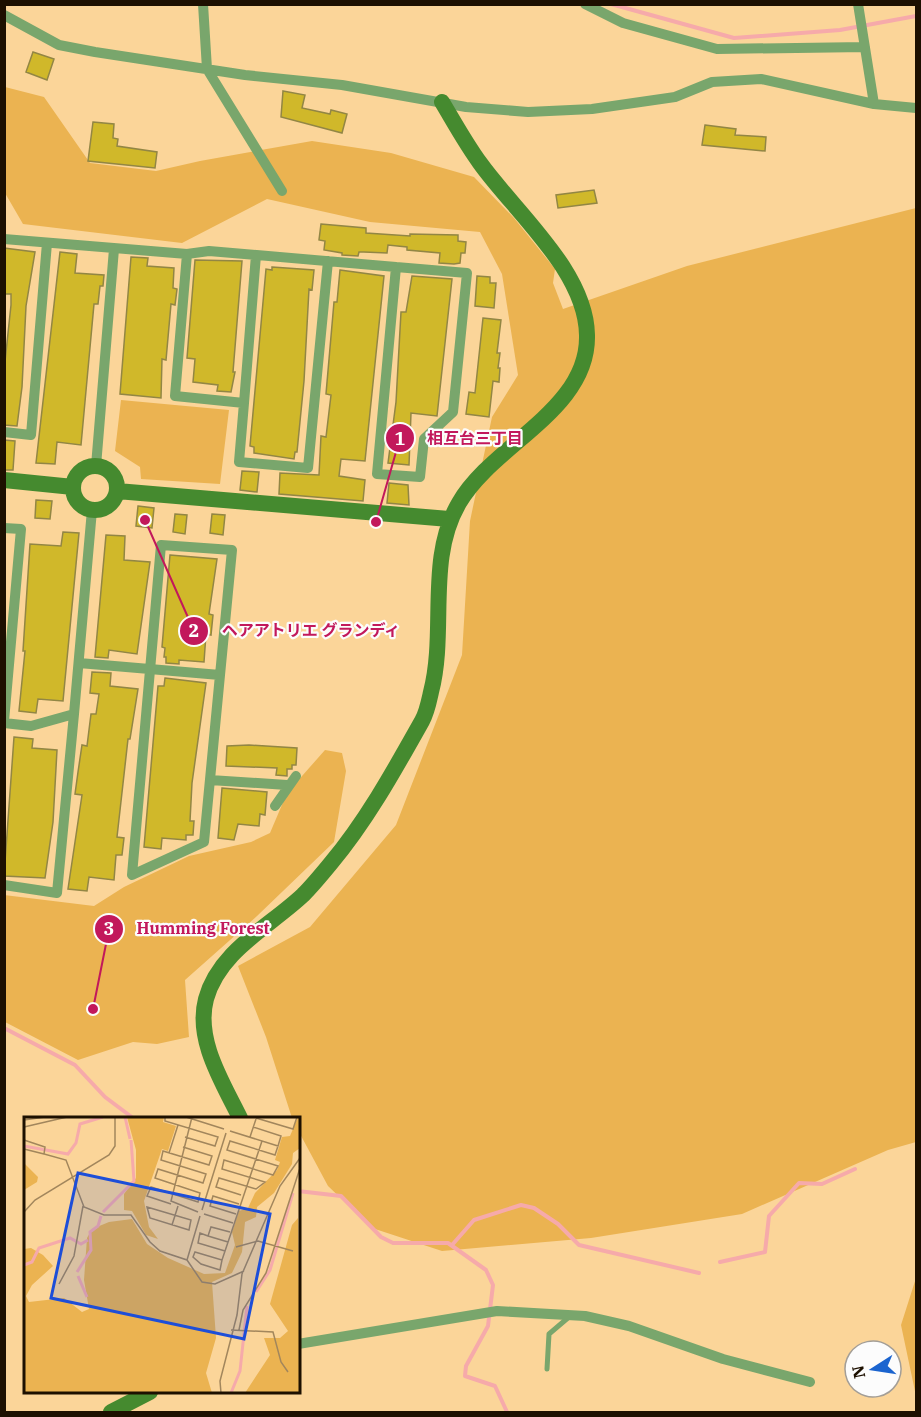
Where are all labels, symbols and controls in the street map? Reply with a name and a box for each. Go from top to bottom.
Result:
callout: 相互台三丁目 [385,421,535,455]
text: 1 [395,427,406,450]
text: 相互台三丁目 [427,428,523,448]
callout: ヘアアトリエ グランディ [179,614,412,648]
text: 2 [189,619,199,642]
text: ヘアアトリエ グランディ [222,620,400,640]
callout: Humming Forest [94,912,281,946]
text: 3 [104,917,114,940]
text: Humming Forest [136,918,270,938]
inset map [24,1117,300,1393]
north arrow [843,1339,903,1399]
text: N [847,1364,869,1380]

